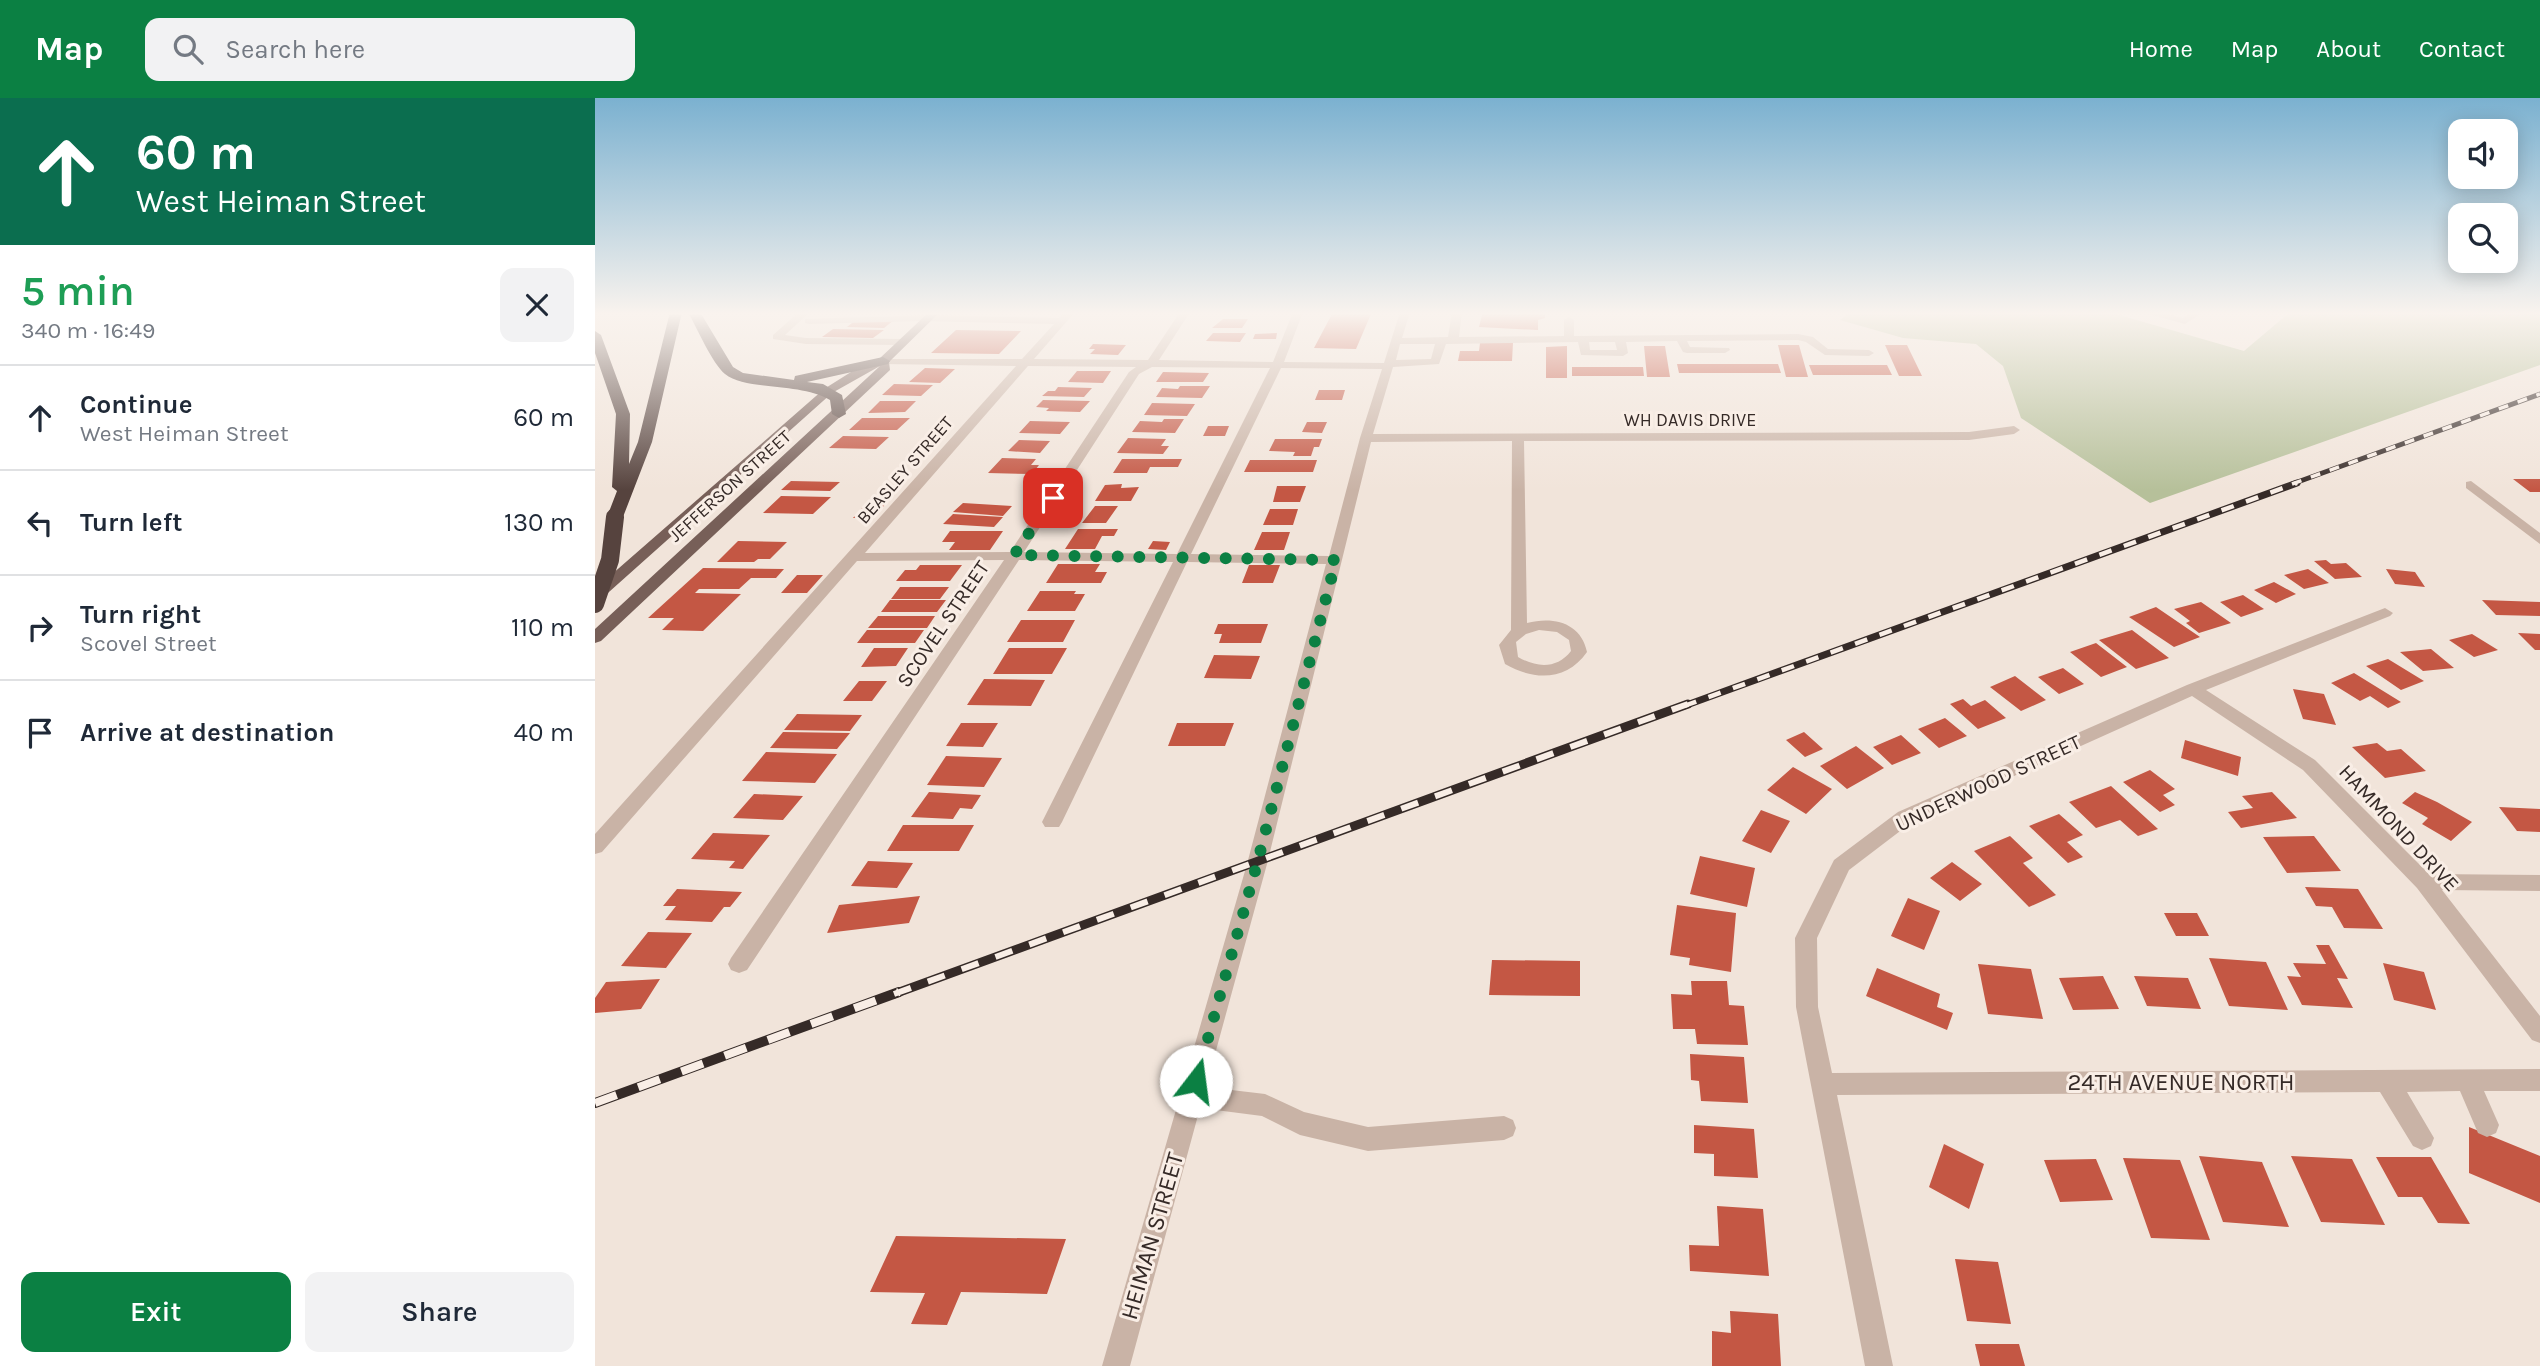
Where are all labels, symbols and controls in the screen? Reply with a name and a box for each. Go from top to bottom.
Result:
search box [145,18,635,81]
text: Map [35,30,103,68]
icon: search [169,30,207,68]
text: Search here [225,34,365,65]
text: Home [2129,35,2193,63]
text: Map [2231,35,2278,63]
text: About [2316,35,2381,63]
text: Contact [2419,35,2505,63]
map controls [2448,119,2518,273]
button: sound [2448,119,2518,189]
text: 60 m [136,124,256,181]
icon: ahead [21,126,112,217]
text: West Heiman Street [136,183,426,220]
button: search [2448,203,2518,273]
text: 5 min [21,266,135,316]
button: close [500,268,574,342]
text: 340 m · 16:49 [21,317,155,344]
text: Continue [80,389,192,420]
icon: ahead [21,399,59,437]
text: 60 m [513,402,574,433]
street label: WH DAVIS DRIVE [1624,409,1756,431]
street label: BEASLEY STREET [852,412,958,528]
text: West Heiman Street [80,420,289,447]
street label: JEFFERSON STREET [664,425,796,547]
pin [1023,468,1083,528]
icon: arrive [1034,479,1072,517]
icon: left [21,504,59,542]
text: Turn left [80,507,182,538]
text: 130 m [504,507,574,538]
street label: SCOVEL STREET [892,556,994,692]
text: Turn right [80,599,201,630]
icon: right [21,609,59,647]
text: 110 m [511,612,574,643]
text: Scovel Street [80,630,217,657]
icon: arrive [21,714,59,752]
text: Arrive at destination [80,717,334,748]
text: 40 m [514,717,574,748]
street label: UNDERWOOD STREET [1892,729,2085,836]
street label: HAMMOND DRIVE [2334,760,2464,896]
position arrow [1159,1044,1233,1118]
street label: 24TH AVENUE NORTH [2067,1068,2295,1096]
street label: HEIMAN STREET [1115,1149,1189,1323]
button: Exit [21,1272,291,1352]
button: Share [305,1272,574,1352]

